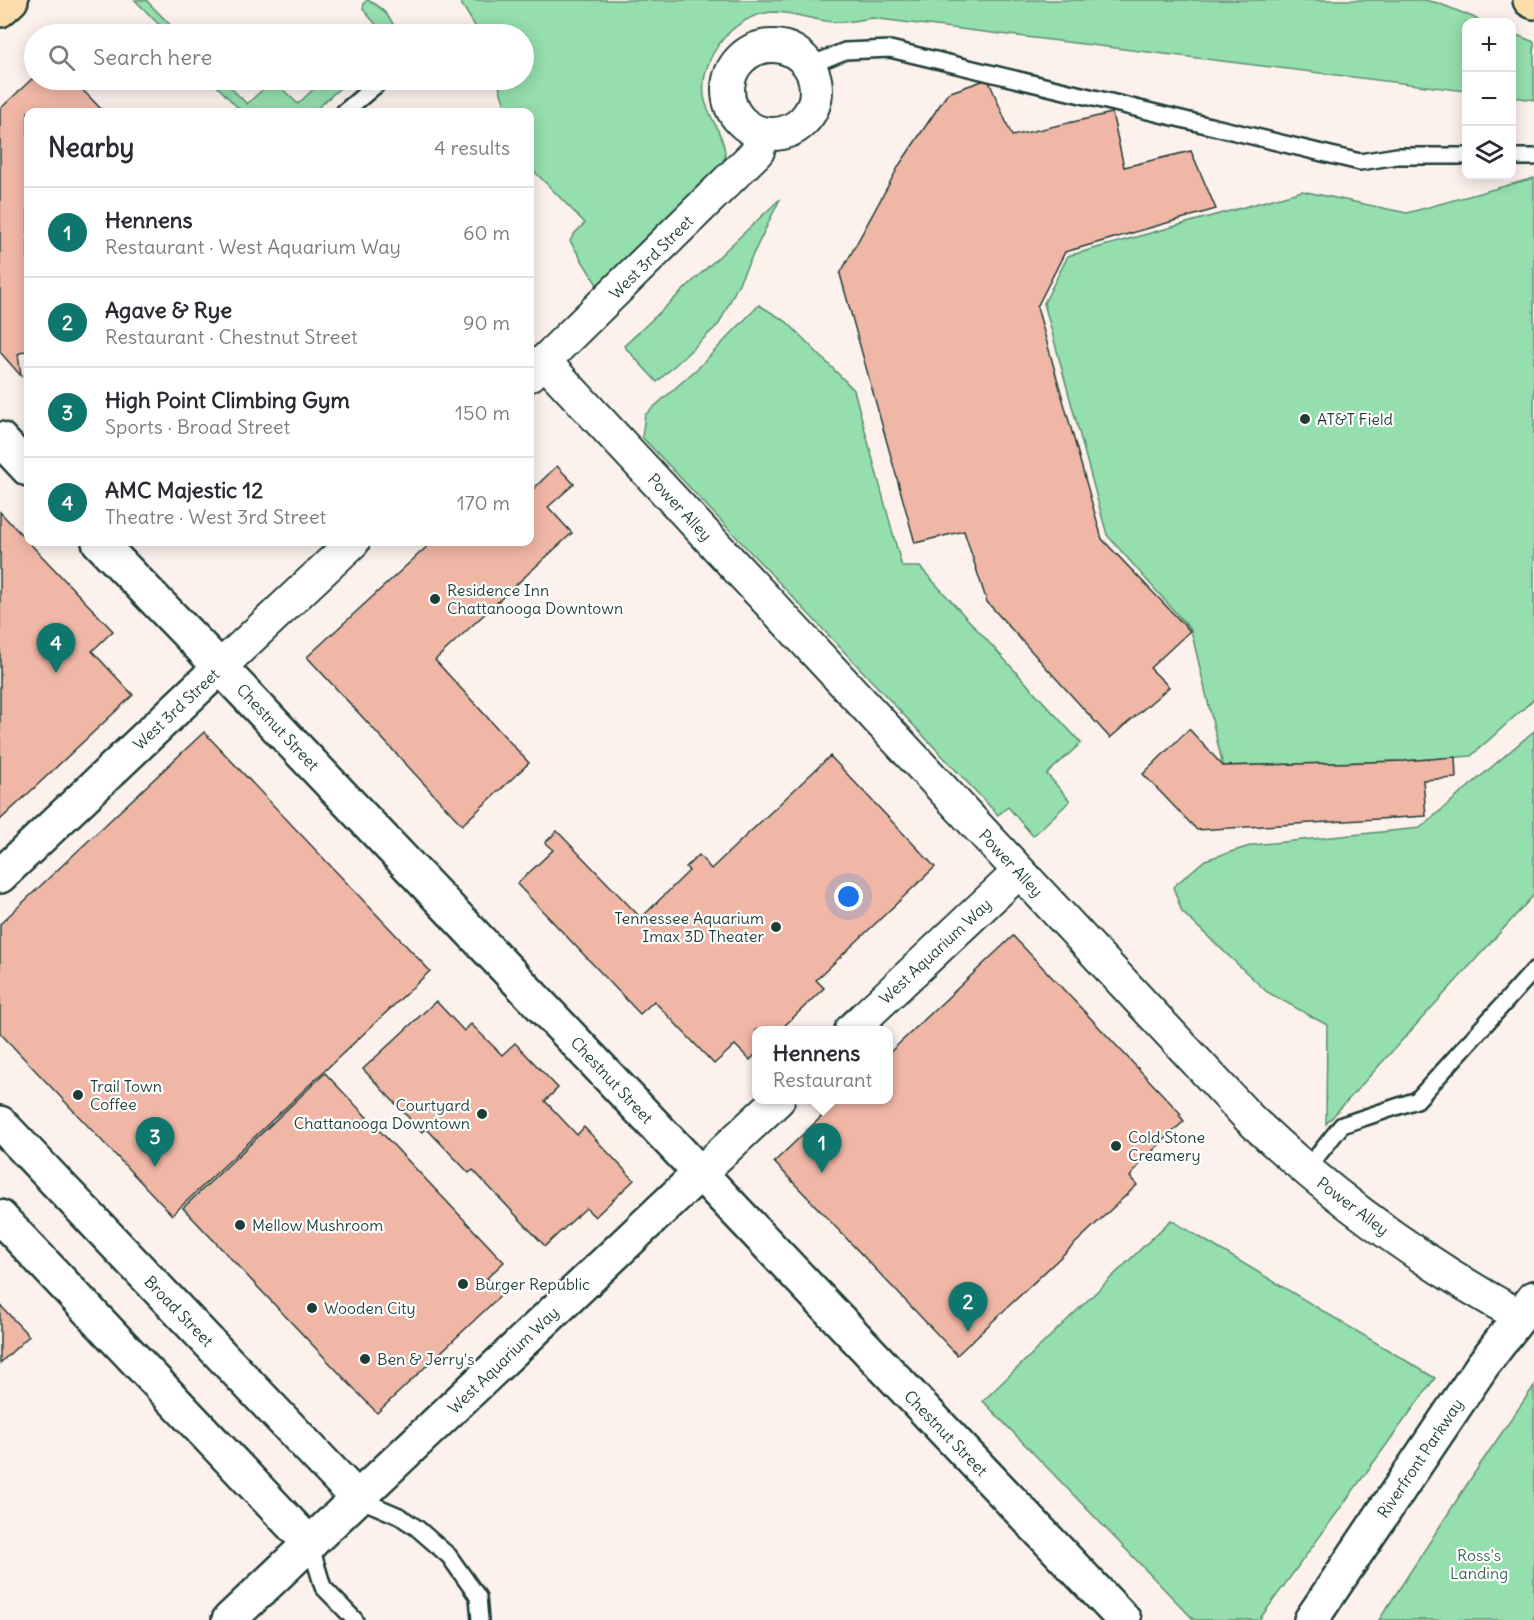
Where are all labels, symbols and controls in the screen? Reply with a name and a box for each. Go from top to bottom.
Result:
map controls [1462,18,1516,180]
button: + [1462,18,1516,72]
search box [24,24,534,90]
icon: search [45,41,78,74]
text: Search here [93,43,212,71]
button: − [1462,72,1516,126]
button: layers [1462,126,1516,180]
text: Nearby [48,131,134,164]
text: 4 results [434,135,510,160]
text: Hennens [105,206,193,234]
street label: West 3rd Street [605,210,698,303]
text: 1 [64,220,71,245]
text: 60 m [463,220,510,245]
text: Restaurant · West Aquarium Way [105,234,401,259]
text: Agave & Rye [105,296,232,324]
text: 2 [62,310,73,335]
text: 90 m [463,310,510,335]
text: Restaurant · Chestnut Street [105,324,358,349]
text: High Point Climbing Gym [105,386,350,414]
text: 3 [62,400,73,425]
text: 150 m [455,400,510,425]
place label: AT&T Field [1317,409,1393,429]
marker: AT&T Field [1298,412,1312,426]
text: Sports · Broad Street [105,414,290,439]
street label: Power Alley [644,469,716,545]
text: AMC Majestic 12 [105,476,263,504]
text: 4 [62,490,73,515]
text: 170 m [457,490,510,515]
text: Theatre · West 3rd Street [105,504,326,529]
place label: Residence Inn Chattanooga Downtown [447,580,623,618]
marker: Residence Inn Chattanooga Downtown [428,592,442,606]
pin: 4 [36,624,76,673]
street label: West 3rd Street [129,664,224,754]
street label: Chestnut Street [233,679,324,775]
street label: Power Alley [975,825,1047,901]
your location [834,882,863,911]
street label: West Aquarium Way [875,894,995,1008]
place label: Tennessee Aquarium Imax 3D Theater [614,908,764,946]
marker: Tennessee Aquarium Imax 3D Theater [769,920,783,934]
popup [752,1026,893,1104]
street label: Chestnut Street [567,1032,658,1128]
text: Hennens [773,1039,860,1067]
text: Restaurant [773,1067,872,1092]
place label: Trail Town Coffee [90,1076,162,1114]
marker: Trail Town Coffee [71,1088,85,1102]
place label: Courtyard Chattanooga Downtown [294,1095,470,1133]
marker: Courtyard Chattanooga Downtown [475,1107,489,1121]
pin: 3 [136,1118,174,1167]
pin: 1 [802,1124,842,1173]
place label: Cold Stone Creamery [1128,1127,1205,1165]
marker: Cold Stone Creamery [1109,1139,1123,1153]
street label: Power Alley [1313,1172,1393,1240]
place label: Mellow Mushroom [252,1215,383,1235]
marker: Mellow Mushroom [233,1218,247,1232]
street label: Broad Street [140,1271,218,1351]
place label: Burger Republic [475,1274,590,1294]
marker: Burger Republic [456,1277,470,1291]
pin: 2 [948,1282,988,1332]
place label: Wooden City [324,1298,416,1318]
marker: Wooden City [305,1301,319,1315]
street label: West Aquarium Way [444,1302,562,1418]
place label: Ben & Jerry's [377,1349,474,1369]
marker: Ben & Jerry's [358,1352,372,1366]
street label: Chestnut Street [900,1386,992,1480]
street label: Riverfront Parkway [1373,1395,1467,1521]
park label: Ross's Landing [1450,1545,1508,1583]

